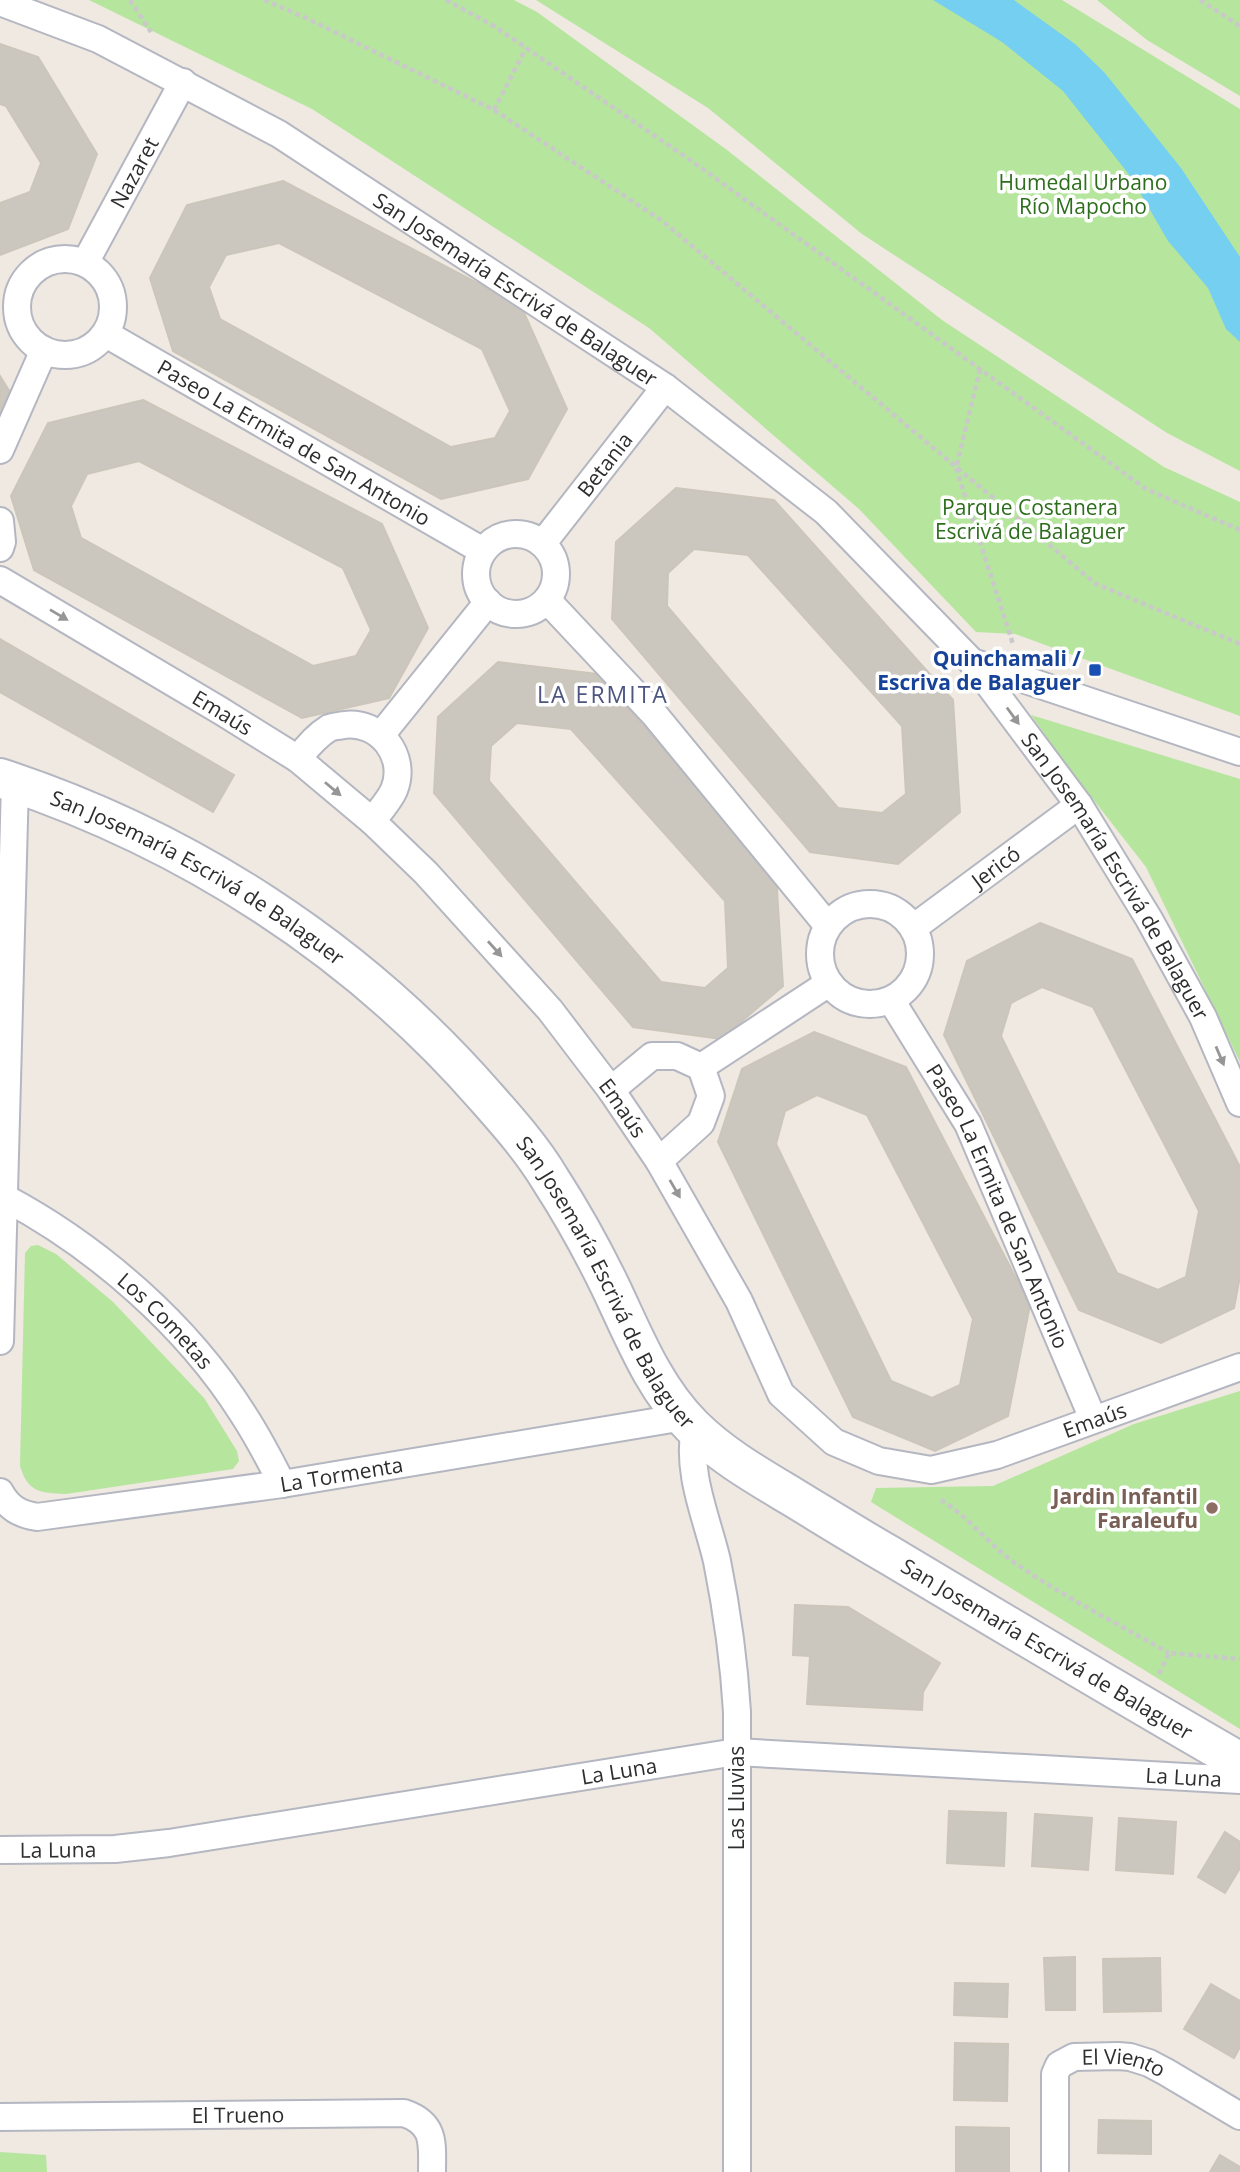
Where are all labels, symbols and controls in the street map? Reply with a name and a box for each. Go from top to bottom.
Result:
street label: Nazaret [103,132,165,213]
park label: Humedal Urbano Río Mapocho [999,168,1167,220]
street label: San Josemaría Escrivá de Balaguer [368,186,663,393]
street label: Paseo La Ermita de San Antonio [152,353,436,532]
street label: Betania [571,426,639,502]
park label: Parque Costanera Escrivá de Balaguer [935,493,1126,545]
one-way arrow [49,608,68,621]
place label: Quinchamali / Escriva de Balaguer [877,644,1081,696]
marker: Quinchamali / Escriva de Balaguer [1087,662,1103,678]
district label: LA ERMITA [537,678,669,710]
street label: Emaús [187,683,258,741]
one-way arrow [1006,707,1020,725]
street label: San Josemaría Escrivá de Balaguer [1015,727,1216,1025]
one-way arrow [325,781,342,796]
street label: San Josemaría Escrivá de Balaguer [47,783,351,971]
street label: Jericó [964,839,1026,895]
one-way arrow [486,940,502,957]
one-way arrow [1214,1046,1226,1066]
street label: Paseo La Ermita de San Antonio [920,1059,1075,1353]
street label: Emaús [593,1072,653,1143]
street label: San Josemaría Escrivá de Balaguer [510,1130,702,1435]
one-way arrow [669,1179,681,1198]
street label: Los Cometas [112,1266,220,1375]
street label: Emaús [1059,1395,1130,1444]
street label: La Tormenta [278,1450,405,1498]
place label: Jardin Infantil Faraleufu [1051,1482,1198,1534]
marker: Jardin Infantil Faraleufu [1204,1500,1220,1516]
street label: San Josemaría Escrivá de Balaguer [896,1552,1198,1746]
street label: Las Lluvias [722,1746,750,1850]
street label: La Luna [579,1751,659,1791]
street label: La Luna [1145,1761,1223,1793]
street label: La Luna [20,1835,96,1864]
street label: El Viento [1081,2042,1170,2083]
street label: El Trueno [191,2100,285,2129]

